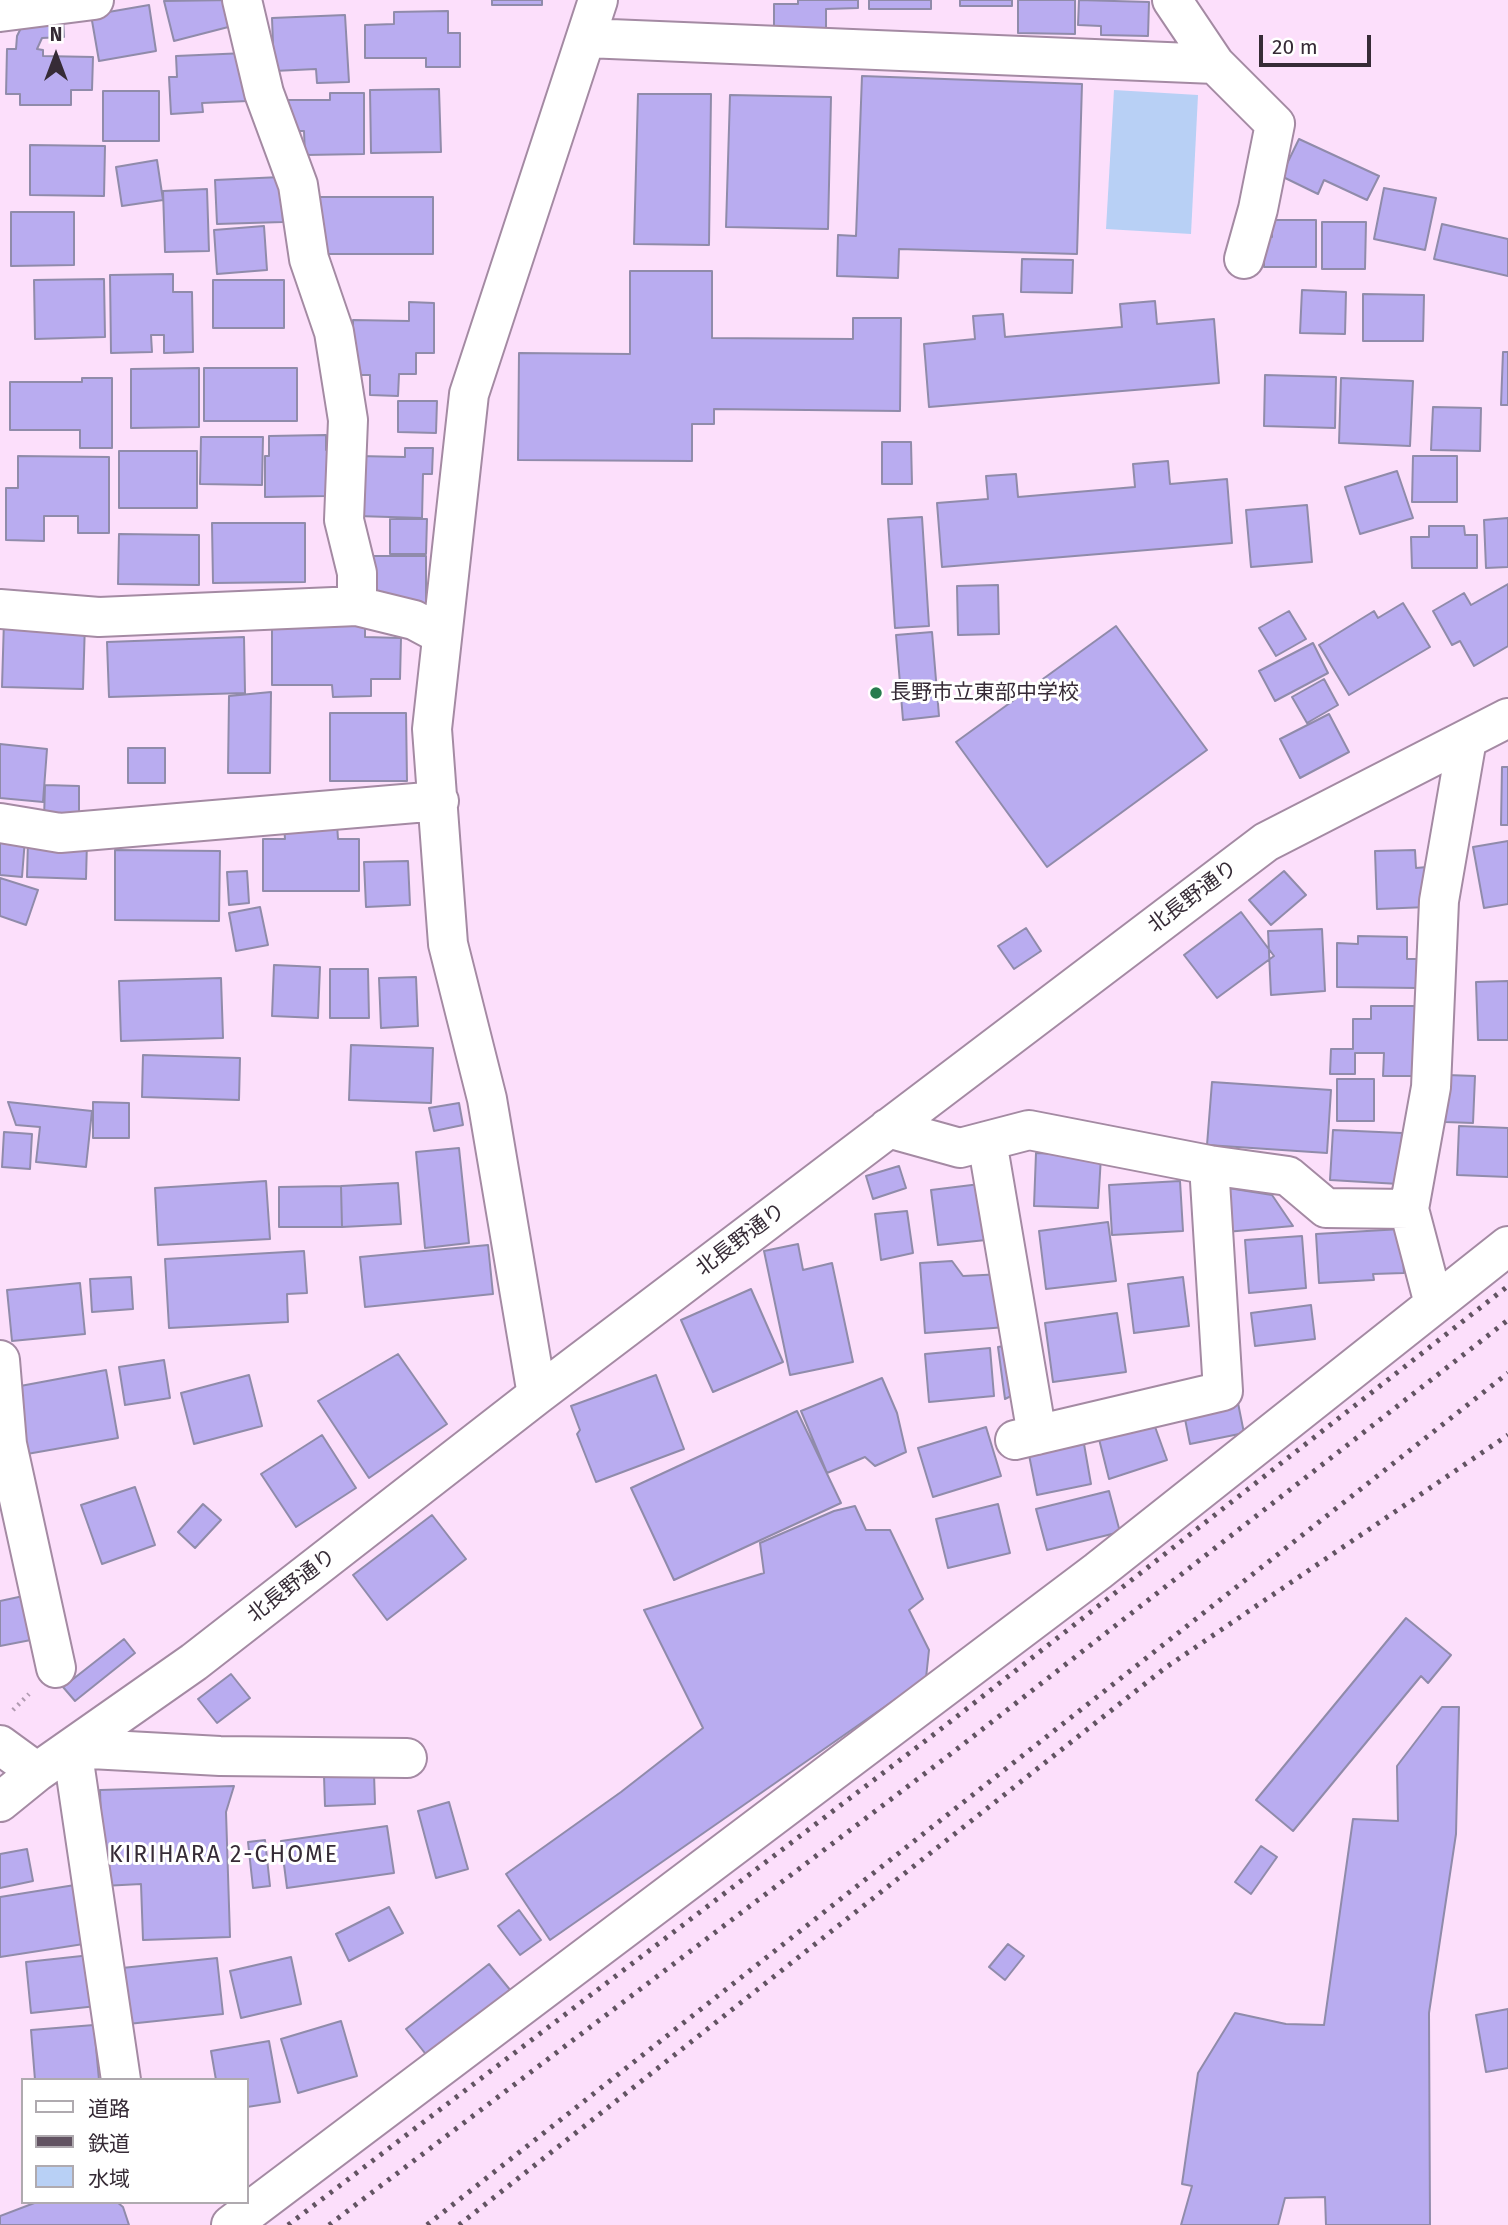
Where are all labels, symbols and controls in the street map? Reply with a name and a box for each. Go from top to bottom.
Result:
north arrow [21,21,91,91]
scale bar [1263,21,1375,65]
text: N [50,23,62,46]
text: 20 m [1272,34,1318,60]
place label: 長野市立東部中学校 [890,680,1079,706]
marker: 長野市立東部中学校 [868,685,884,701]
street label: 北長野通り [1143,855,1243,939]
street label: 北長野通り [691,1198,791,1282]
street label: 北長野通り [243,1544,341,1628]
district label: KIRIHARA 2-CHOME [111,1842,337,1870]
legend [21,2078,248,2204]
text: 道路 [88,2096,130,2122]
text: 鉄道 [88,2131,130,2157]
text: 水域 [88,2166,130,2192]

